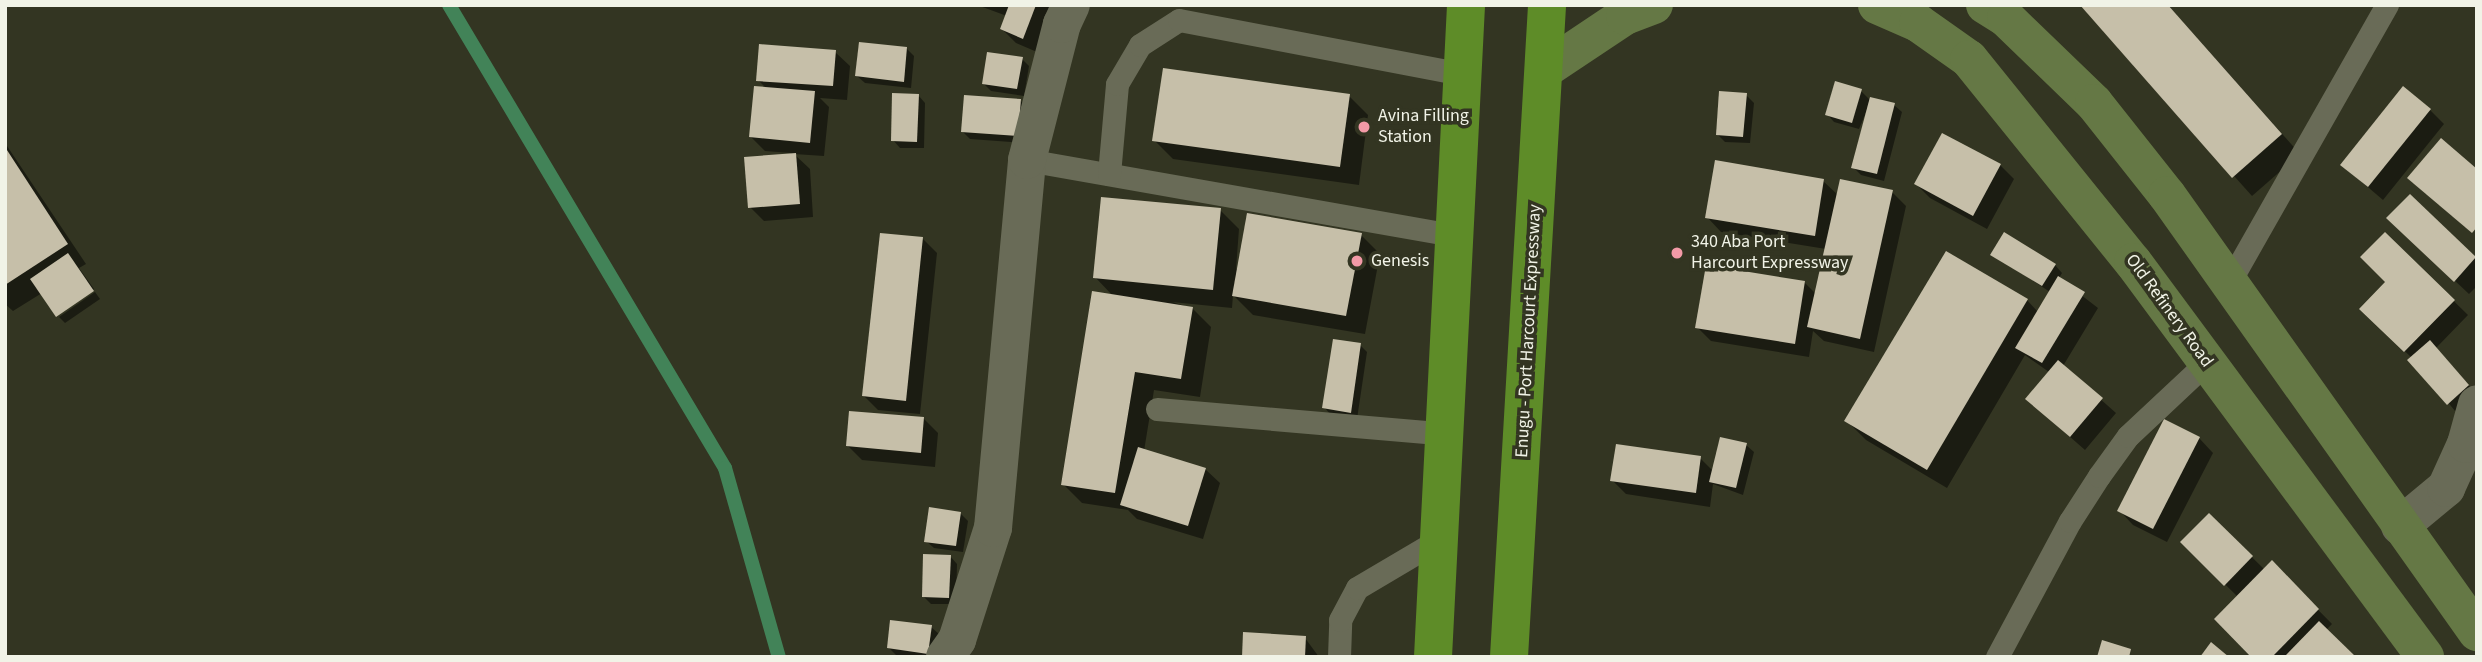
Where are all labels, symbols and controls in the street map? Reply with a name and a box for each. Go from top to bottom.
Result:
place label: Avina Filling Station [1378,106,1469,148]
marker: Avina Filling Station [1356,119,1372,135]
street label: Enugu - Port Harcourt Expressway [1512,204,1546,458]
place label: 340 Aba Port Harcourt Expressway [1691,232,1848,274]
marker: 340 Aba Port Harcourt Expressway [1669,245,1685,261]
place label: Genesis [1371,250,1429,272]
street label: Old Refinery Road [2121,250,2217,372]
marker: Genesis [1349,253,1365,269]

